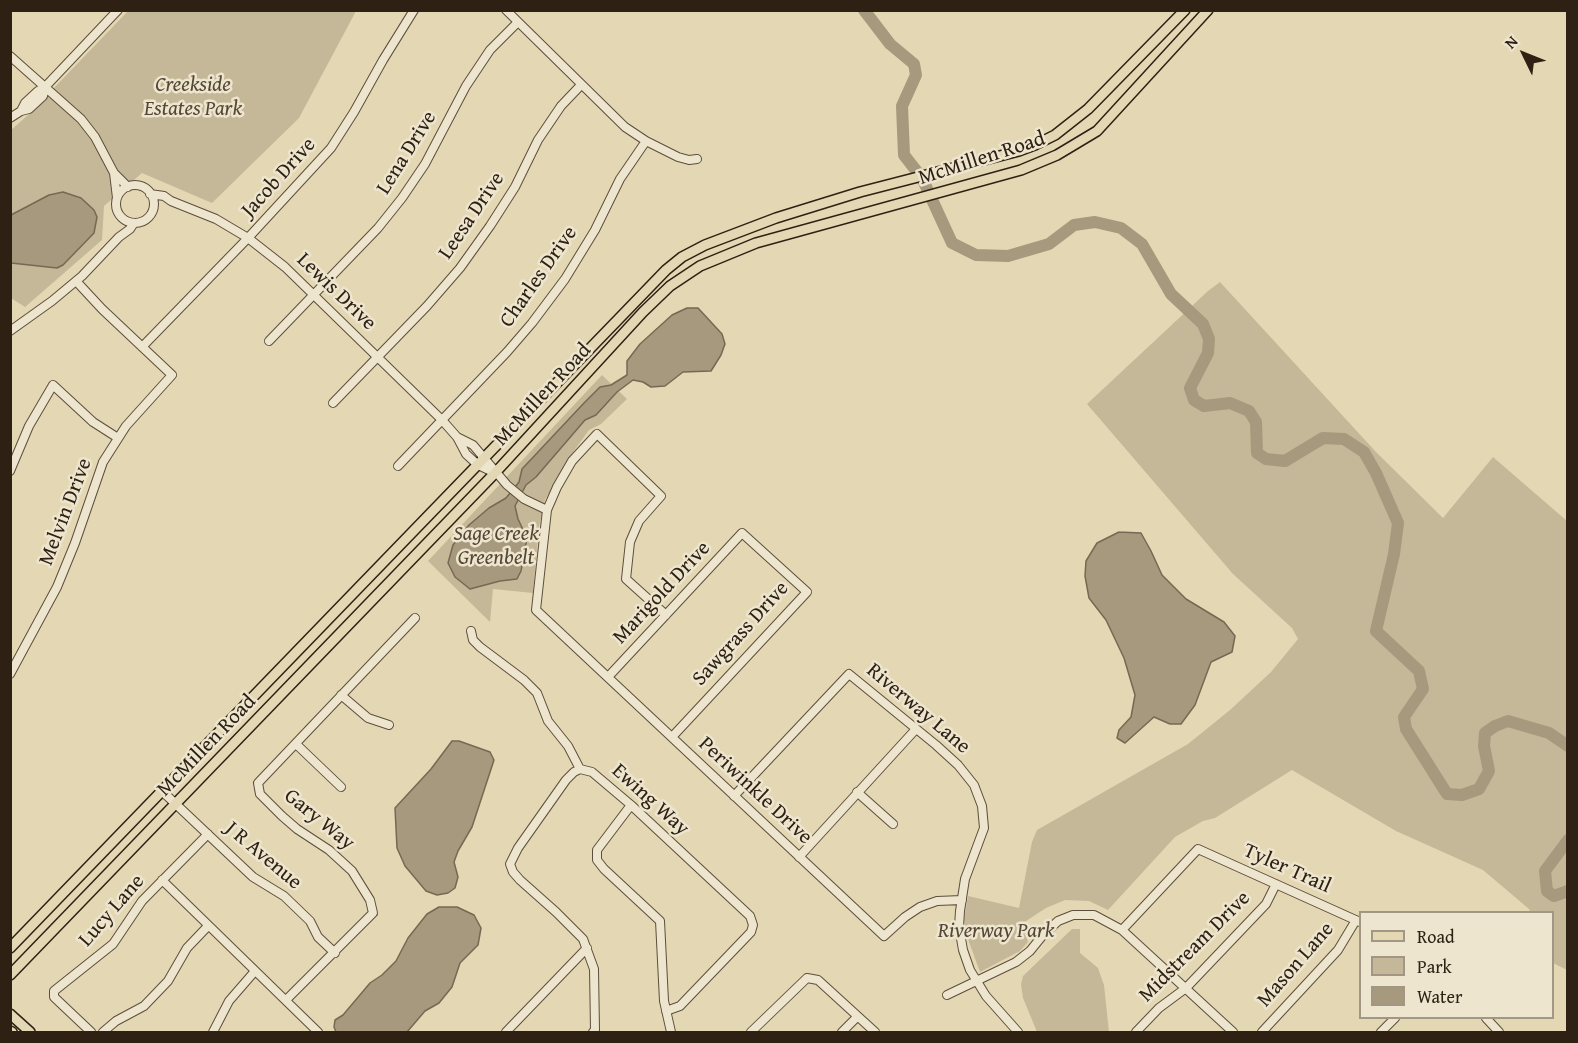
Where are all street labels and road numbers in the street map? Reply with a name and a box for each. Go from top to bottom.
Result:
street label: Lena Drive [372,107,442,199]
street label: McMillen Road [916,127,1048,191]
street label: Jacob Drive [236,133,322,223]
street label: Leesa Drive [434,168,510,264]
street label: Charles Drive [495,222,583,332]
street label: Lewis Drive [291,248,381,336]
street label: McMillen Road [489,338,597,452]
street label: Melvin Drive [34,455,98,569]
street label: Marigold Drive [608,536,716,650]
street label: Sawgrass Drive [687,577,795,691]
street label: Riverway Lane [861,658,975,760]
street label: McMillen Road [152,690,262,802]
street label: Periwinkle Drive [693,732,817,850]
street label: Ewing Way [606,759,694,841]
street label: Gary Way [279,784,359,856]
street label: J R Avenue [219,817,307,895]
street label: Tyler Trail [1239,839,1335,899]
street label: Lucy Lane [74,870,150,952]
street label: Midstream Drive [1134,886,1256,1008]
street label: Mason Lane [1252,917,1340,1013]

